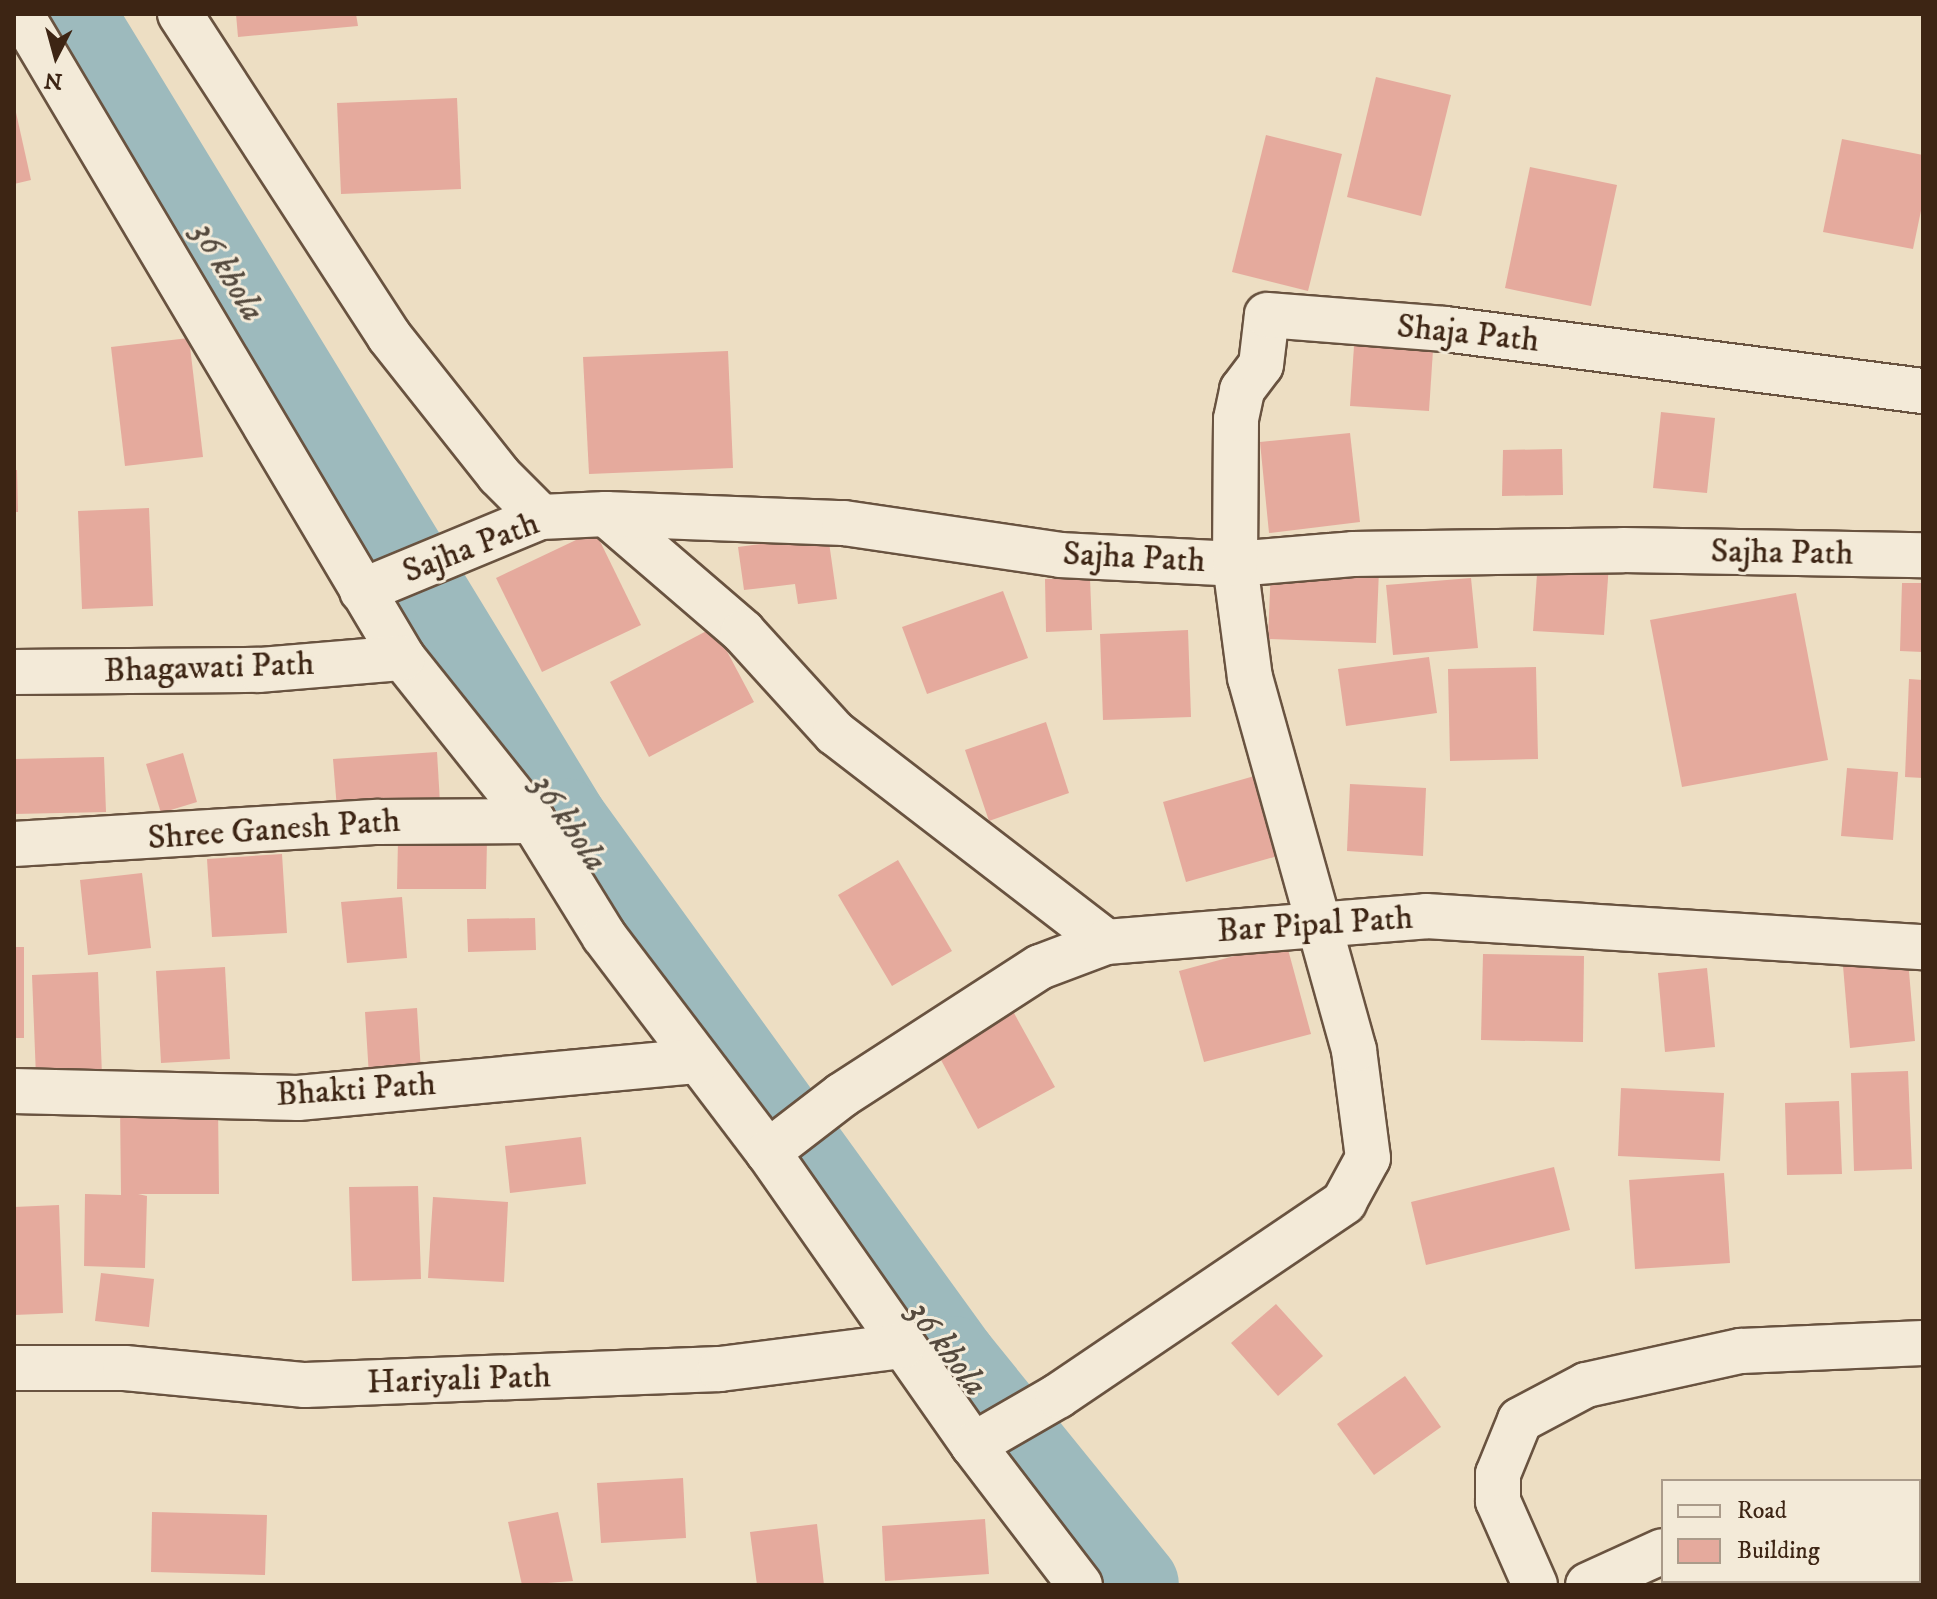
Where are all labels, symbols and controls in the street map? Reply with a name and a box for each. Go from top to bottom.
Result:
north arrow [16,16,96,96]
text: N [43,66,64,95]
water label: 36 khola [182,215,274,329]
street label: Shaja Path [1395,306,1541,362]
street label: Sajha Path [397,503,545,593]
street label: Sajha Path [1710,531,1854,575]
street label: Sajha Path [1062,534,1206,582]
street label: Bhagawati Path [103,644,315,692]
water label: 36 khola [521,766,617,880]
street label: Shree Ganesh Path [146,801,402,859]
street label: Bar Pipal Path [1216,898,1414,952]
street label: Bhakti Path [275,1064,437,1116]
water label: 36 khola [897,1293,997,1405]
street label: Hariyali Path [366,1356,552,1404]
legend [1661,1479,1921,1583]
text: Road [1737,1496,1787,1526]
text: Building [1737,1536,1820,1566]

